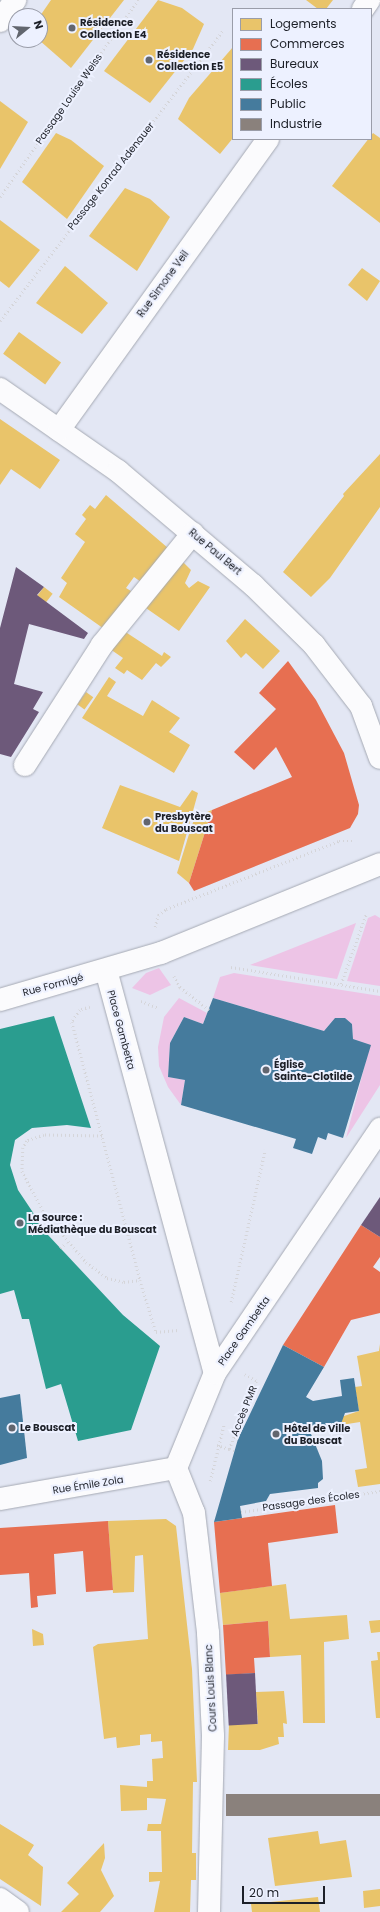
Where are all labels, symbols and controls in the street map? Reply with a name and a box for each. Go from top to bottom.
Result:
north arrow [8,8,48,48]
legend [232,8,372,140]
text: Logements [270,15,337,32]
place label: Résidence Collection E4 [80,16,147,40]
text: N [30,18,47,31]
marker: Résidence Collection E4 [67,23,77,33]
text: Commerces [270,35,345,52]
place label: Résidence Collection E5 [157,48,223,72]
street label: Passage Louise Weiss [33,51,105,147]
marker: Résidence Collection E5 [144,55,154,65]
text: Bureaux [270,55,319,72]
text: Écoles [270,75,308,92]
text: Public [270,95,306,112]
text: Industrie [270,115,322,132]
street label: Passage Konrad Adenauer [65,120,157,232]
street label: Rue Simone Veil [135,248,191,320]
street label: Rue Paul Bert [186,526,244,578]
place label: Presbytère du Bouscat [155,810,213,834]
marker: Presbytère du Bouscat [142,817,152,827]
street label: Rue Formigé [21,971,85,999]
street label: Place Gambetta [105,989,137,1071]
place label: Église Sainte-Clotilde [274,1058,352,1082]
marker: Église Sainte-Clotilde [261,1065,271,1075]
place label: La Source : Médiathèque du Bouscat [28,1211,156,1234]
marker: La Source : Médiathèque du Bouscat [15,1218,25,1228]
street label: Place Gambetta [216,1294,272,1368]
street label: Accès PMR [228,1384,260,1438]
place label: Le Bouscat [20,1422,75,1434]
place label: Hôtel de Ville du Bouscat [284,1422,350,1446]
marker: Le Bouscat [7,1423,17,1433]
marker: Hôtel de Ville du Bouscat [271,1429,281,1439]
street label: Rue Émile Zola [52,1473,124,1497]
street label: Passage des Écoles [262,1488,360,1514]
street label: Cours Louis Blanc [203,1644,219,1732]
scale bar [244,1878,327,1904]
text: 20 m [249,1884,279,1901]

